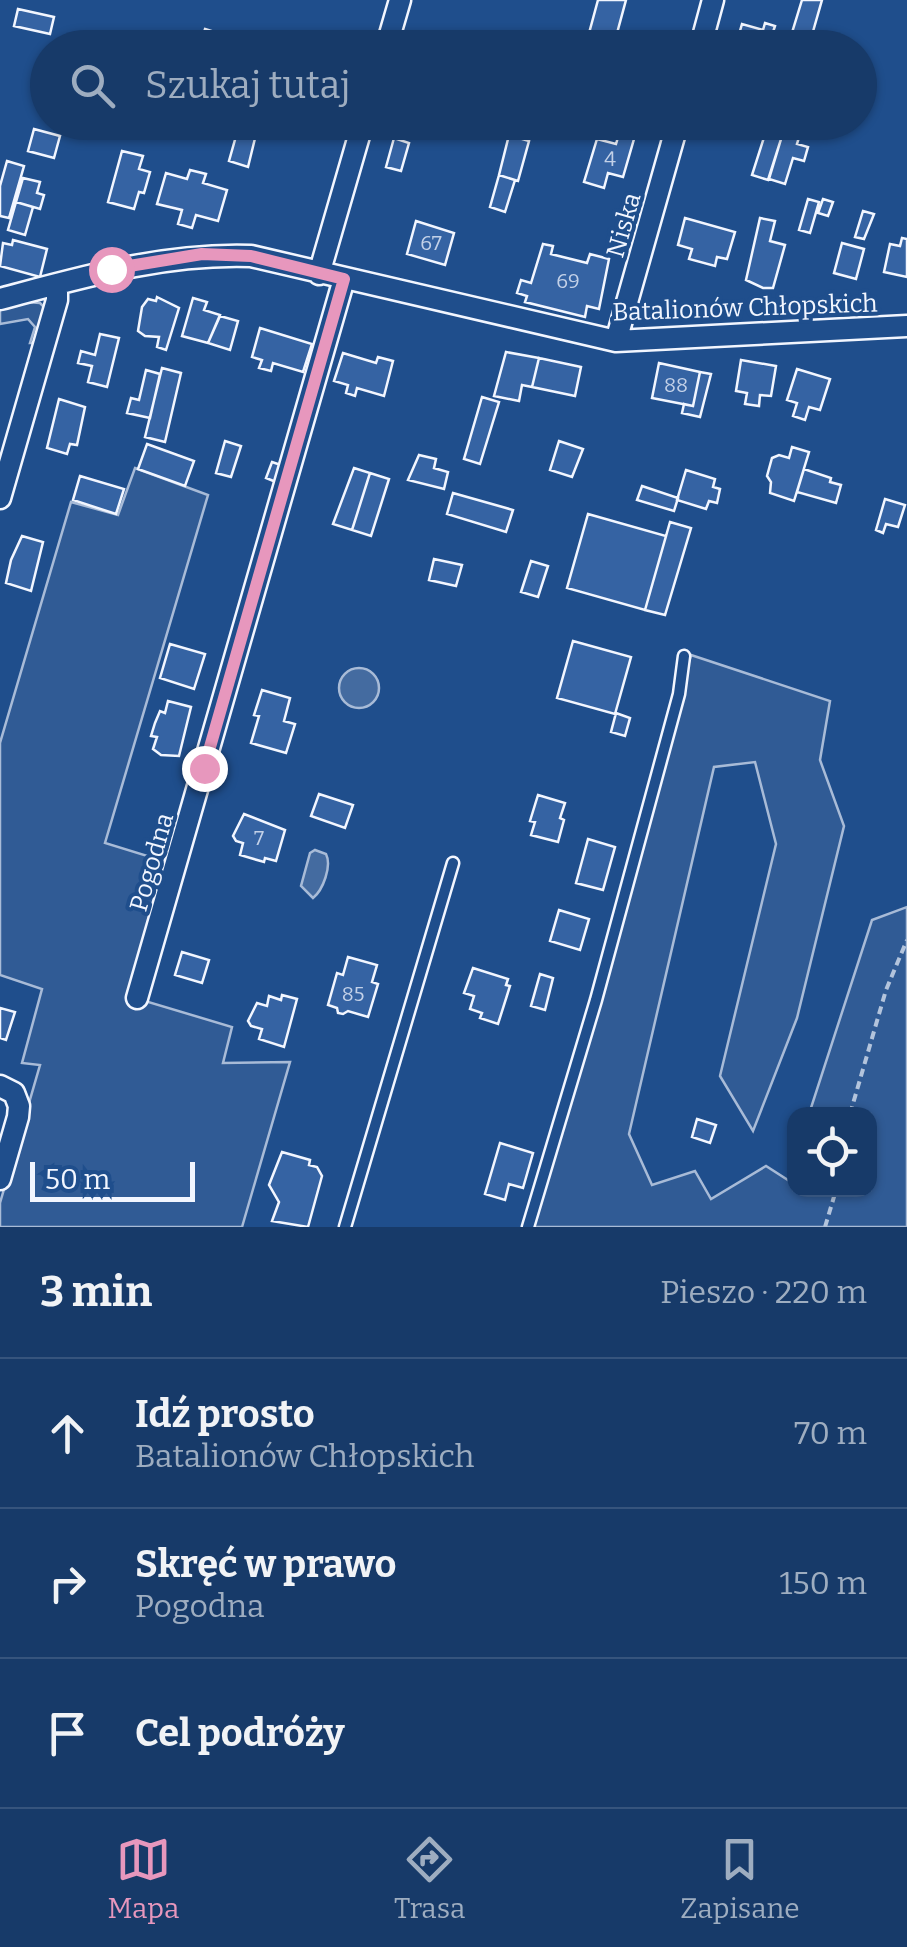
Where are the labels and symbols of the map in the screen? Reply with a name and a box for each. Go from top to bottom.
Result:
house number: 4 [604,147,616,171]
street label: Niska [600,189,648,261]
house number: 67 [420,231,442,255]
route start [89,247,135,293]
house number: 69 [556,269,580,293]
street label: Batalionów Chłopskich [612,288,878,328]
house number: 88 [664,373,688,397]
route end [182,746,228,792]
street label: Pogodna [124,809,180,915]
house number: 7 [254,826,264,850]
house number: 85 [342,982,364,1006]
scale bar [30,1157,195,1202]

